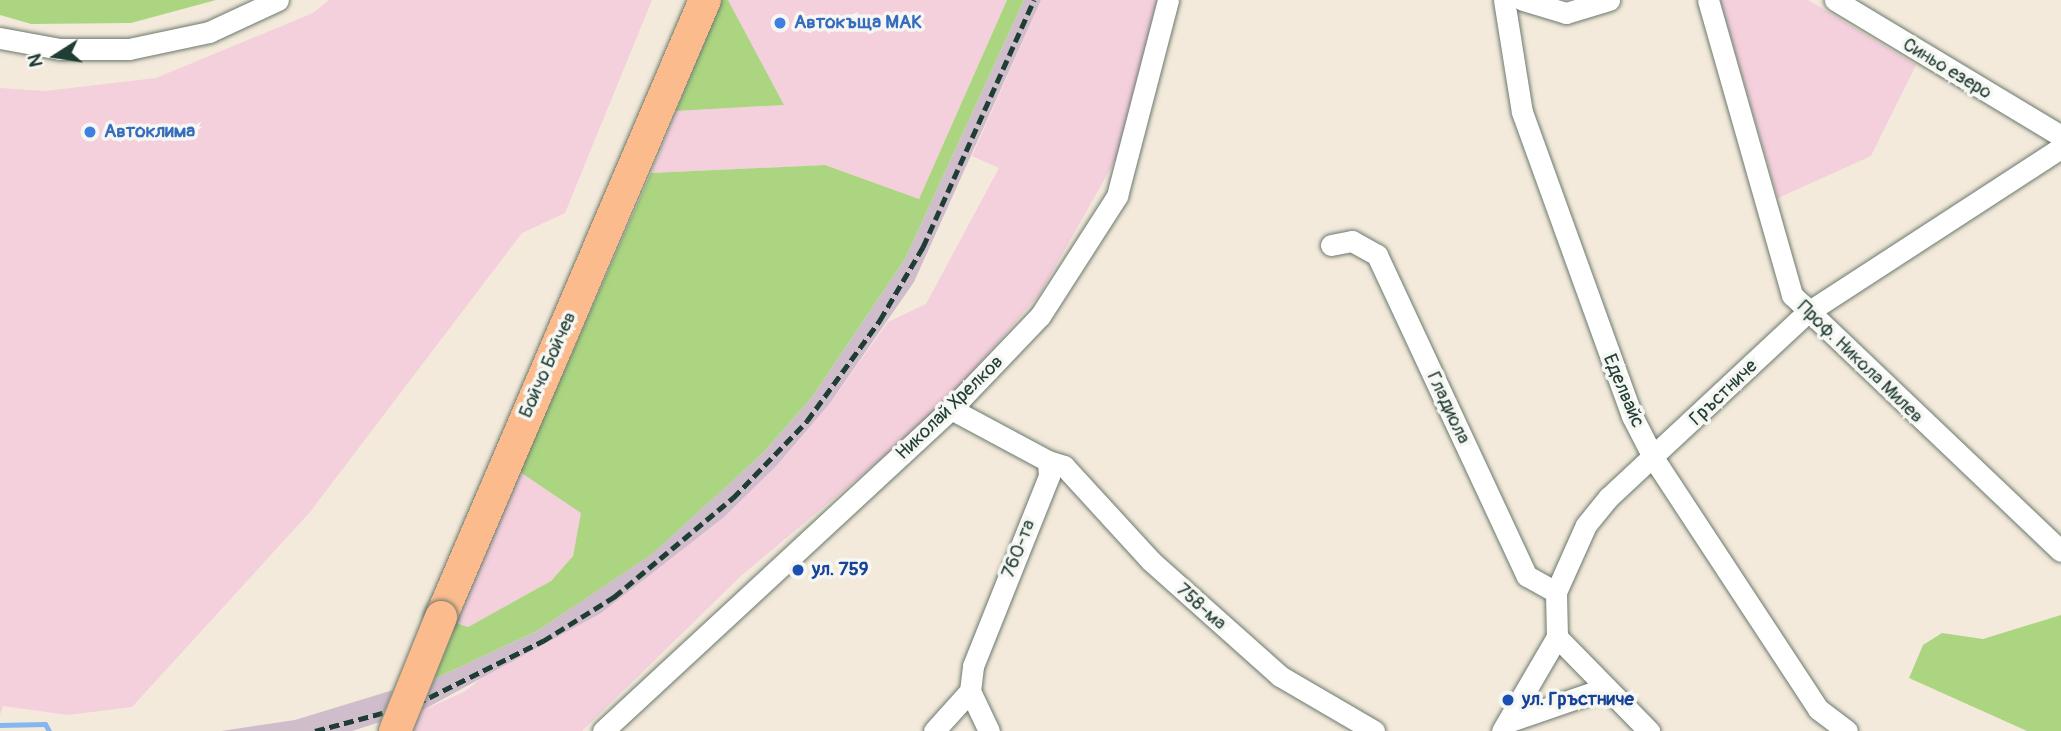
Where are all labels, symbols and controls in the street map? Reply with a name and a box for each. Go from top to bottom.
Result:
place label: Автокъща МАК [794,12,922,34]
marker: Автокъща МАК [772,15,788,31]
north arrow [21,21,91,91]
street label: Синьо езеро [1898,34,1996,104]
text: N [22,52,49,69]
place label: Автоклима [104,121,195,143]
marker: Автоклима [82,124,98,140]
street label: Проф. Никола Милев [1792,296,1928,428]
street label: Бойчо Бойчев [514,308,582,422]
street label: Николай Хрелков [892,351,1008,465]
street label: Еделвайс [1597,351,1649,431]
street label: Гръстниче [1685,355,1763,431]
street label: Гладиола [1421,368,1475,448]
street label: 760-та [997,517,1041,581]
place label: ул. 759 [812,559,869,581]
marker: ул. 759 [790,562,806,578]
street label: 758-ма [1171,579,1231,635]
place label: ул. Гръстниче [1522,689,1634,711]
marker: ул. Гръстниче [1500,692,1516,708]

